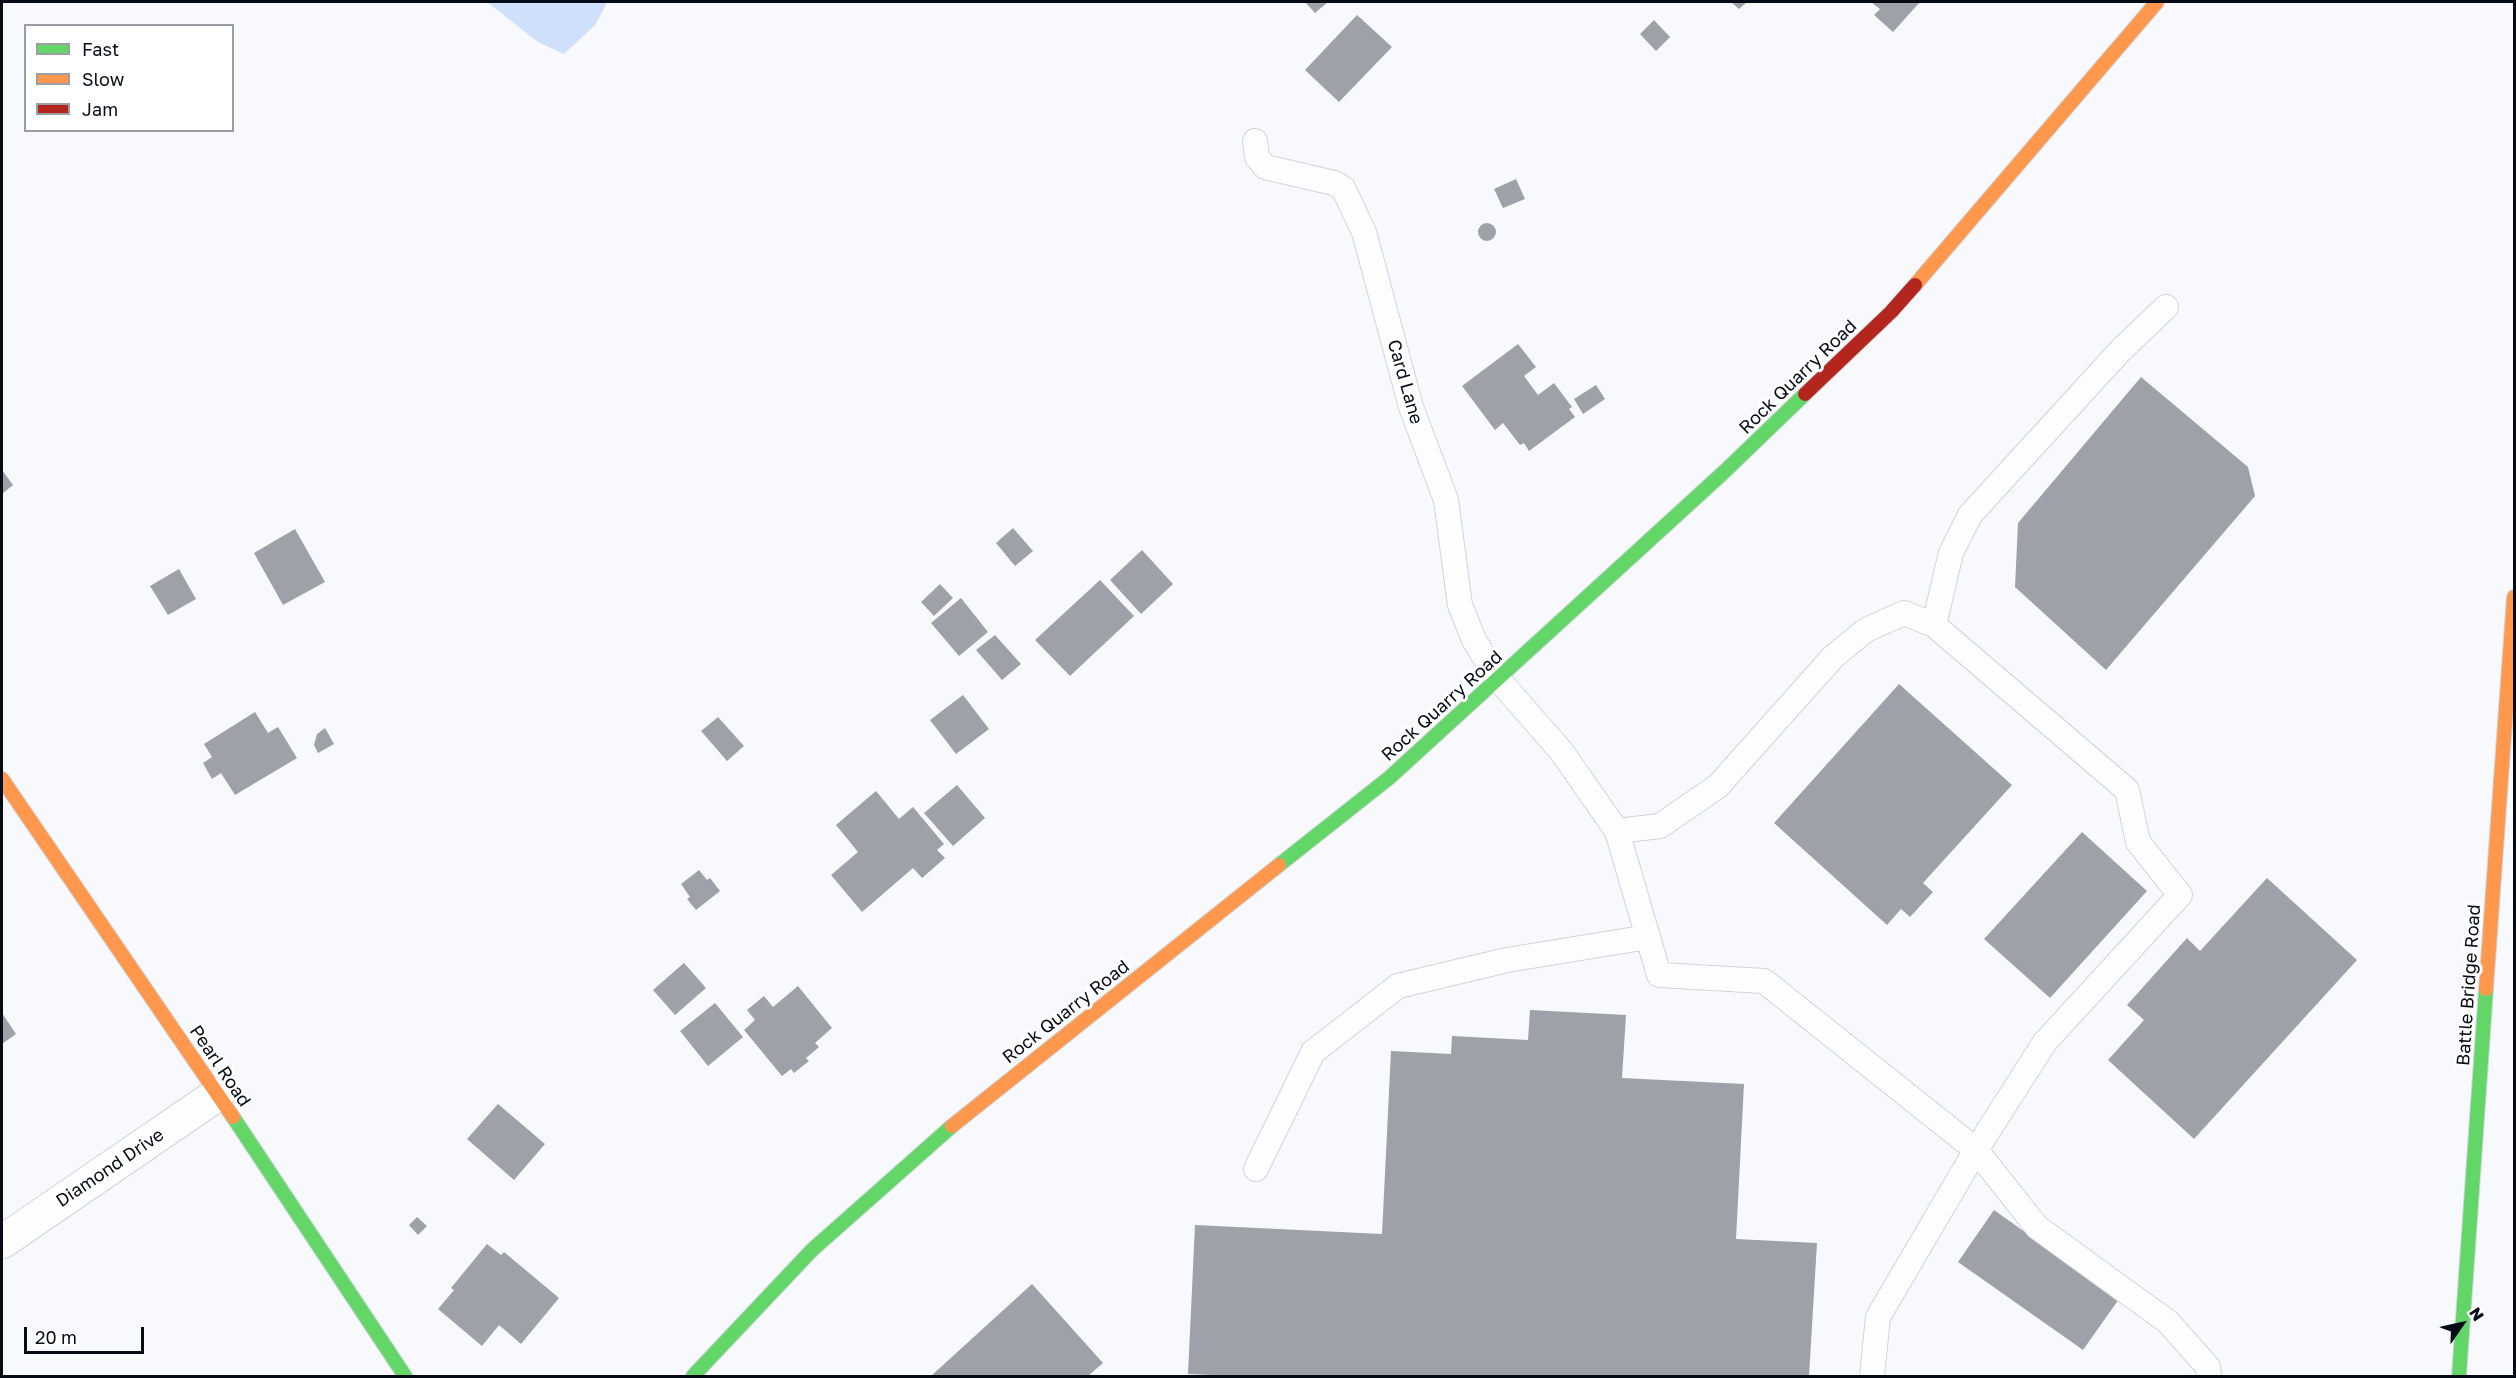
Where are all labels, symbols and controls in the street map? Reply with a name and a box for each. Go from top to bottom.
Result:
legend [24,24,234,132]
text: Fast [82,38,119,60]
text: Slow [82,68,124,90]
text: Jam [82,98,118,120]
street label: Rock Quarry Road [1735,315,1861,439]
street label: Card Lane [1383,337,1427,427]
street label: Rock Quarry Road [1377,646,1507,766]
street label: Battle Bridge Road [2453,904,2485,1066]
street label: Rock Quarry Road [998,956,1134,1068]
street label: Pearl Road [185,1021,255,1111]
street label: Diamond Drive [52,1124,168,1212]
north arrow [2432,1294,2492,1354]
text: N [2465,1303,2489,1325]
scale bar [27,1315,147,1353]
text: 20 m [35,1326,77,1348]

